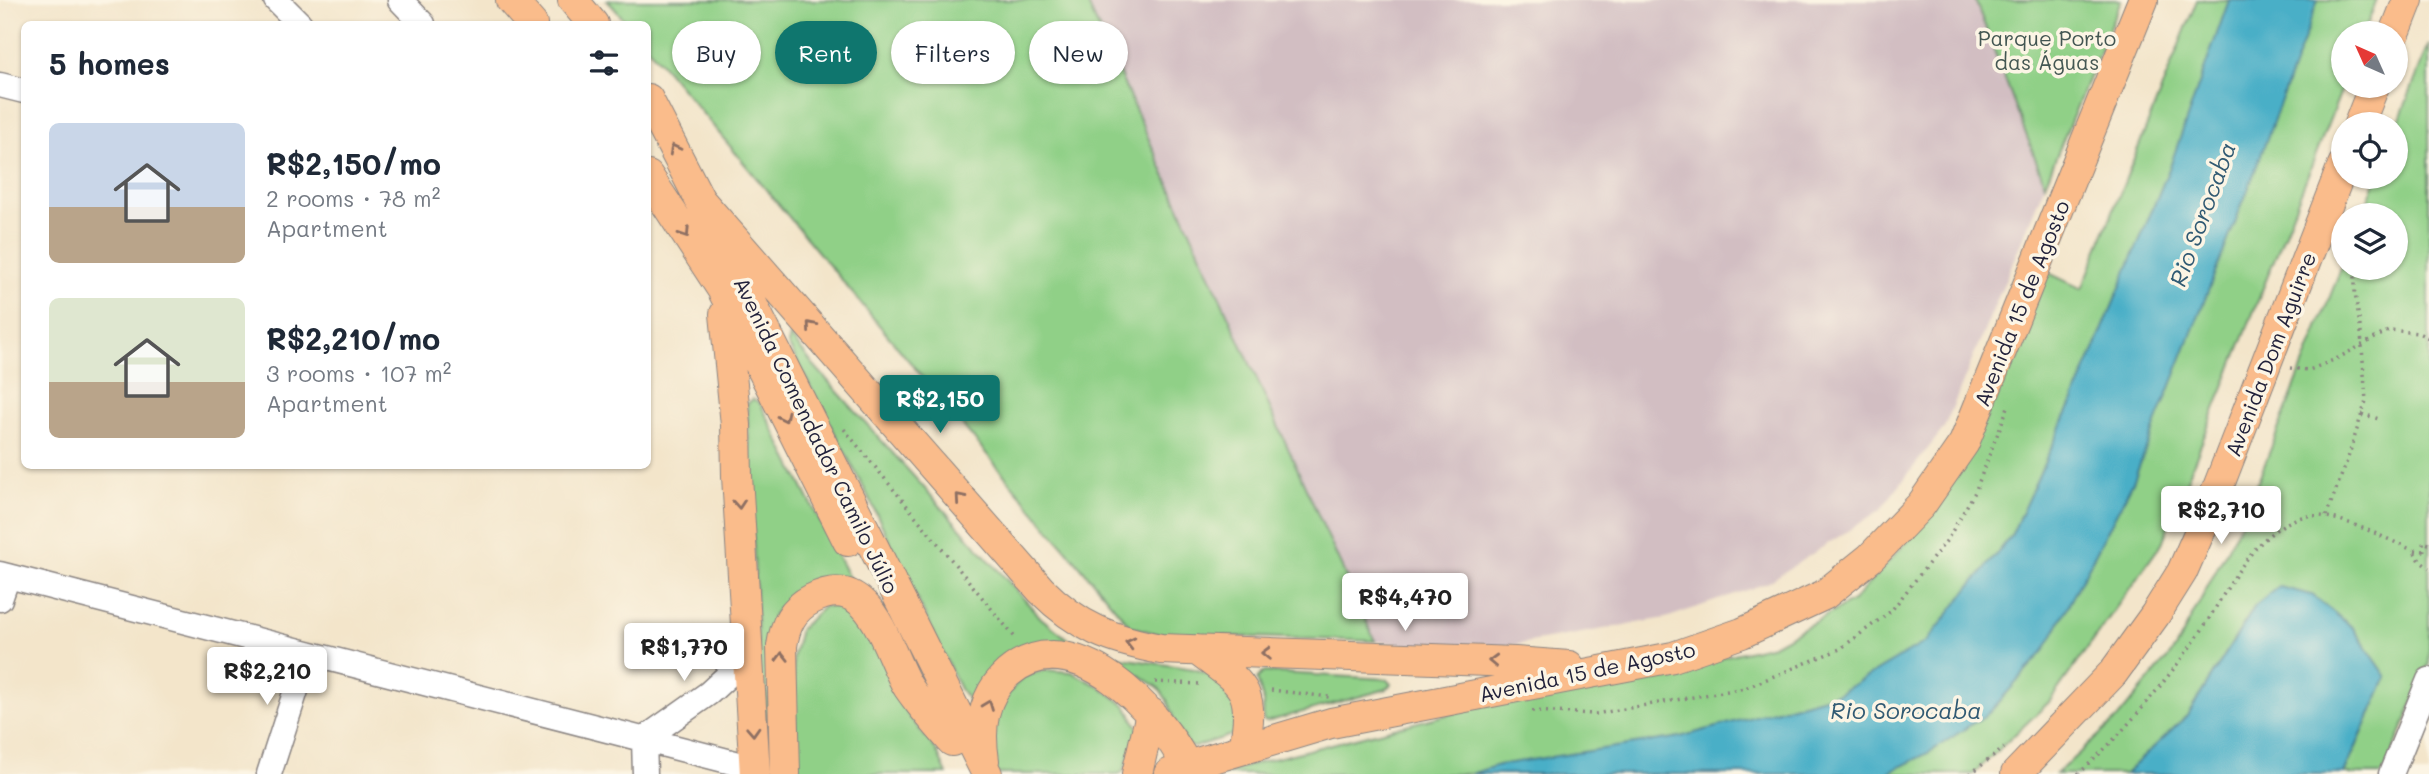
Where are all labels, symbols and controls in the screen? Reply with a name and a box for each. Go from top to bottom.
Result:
chip: Buy [672,21,761,84]
chip: Rent [775,21,877,84]
chip: Filters [891,21,1015,84]
chip: New [1029,21,1128,84]
north arrow [2331,21,2408,98]
map controls [2331,21,2408,280]
park label: Parque Porto das Águas [1978,24,2116,75]
text: 5 homes [49,43,170,83]
icon: filters [585,44,623,82]
button: locate [2331,112,2408,189]
water label: Rio Sorocaba [2162,138,2242,290]
text: R$2,150/mo [266,143,441,183]
one-way arrow [668,144,682,156]
icon: home [105,151,189,235]
text: 2 rooms · 78 m² [266,183,440,213]
street label: Avenida 15 de Agosto [1967,196,2075,410]
button: layers [2331,203,2408,280]
text: Apartment [266,213,388,243]
one-way arrow [676,225,689,238]
street label: Avenida Dom Aguirre [2219,248,2321,460]
street label: Avenida Comendador Camilo Júlio [728,272,906,598]
text: R$2,210/mo [266,318,440,358]
one-way arrow [807,322,819,335]
icon: home [105,326,189,410]
text: 3 rooms · 107 m² [266,358,452,388]
pin: R$2,150 [875,376,1005,435]
text: R$2,150 [896,383,984,413]
text: Apartment [266,388,388,418]
one-way arrow [776,410,790,422]
pin: R$2,710 [2156,486,2286,546]
one-way arrow [956,493,968,506]
text: R$2,710 [2177,494,2265,524]
one-way arrow [731,499,746,510]
pin: R$4,470 [1340,574,1470,633]
text: R$4,470 [1358,581,1452,611]
pin: R$1,770 [619,624,749,683]
text: R$1,770 [640,631,728,661]
street label: Avenida 15 de Agosto [1477,635,1697,707]
one-way arrow [1124,637,1136,651]
one-way arrow [1260,645,1271,661]
pin: R$2,210 [202,648,332,707]
one-way arrow [774,651,790,662]
one-way arrow [1488,654,1499,669]
text: R$2,210 [223,655,311,685]
water label: Rio Sorocaba [1830,695,1982,725]
one-way arrow [980,699,994,712]
one-way arrow [745,726,760,737]

